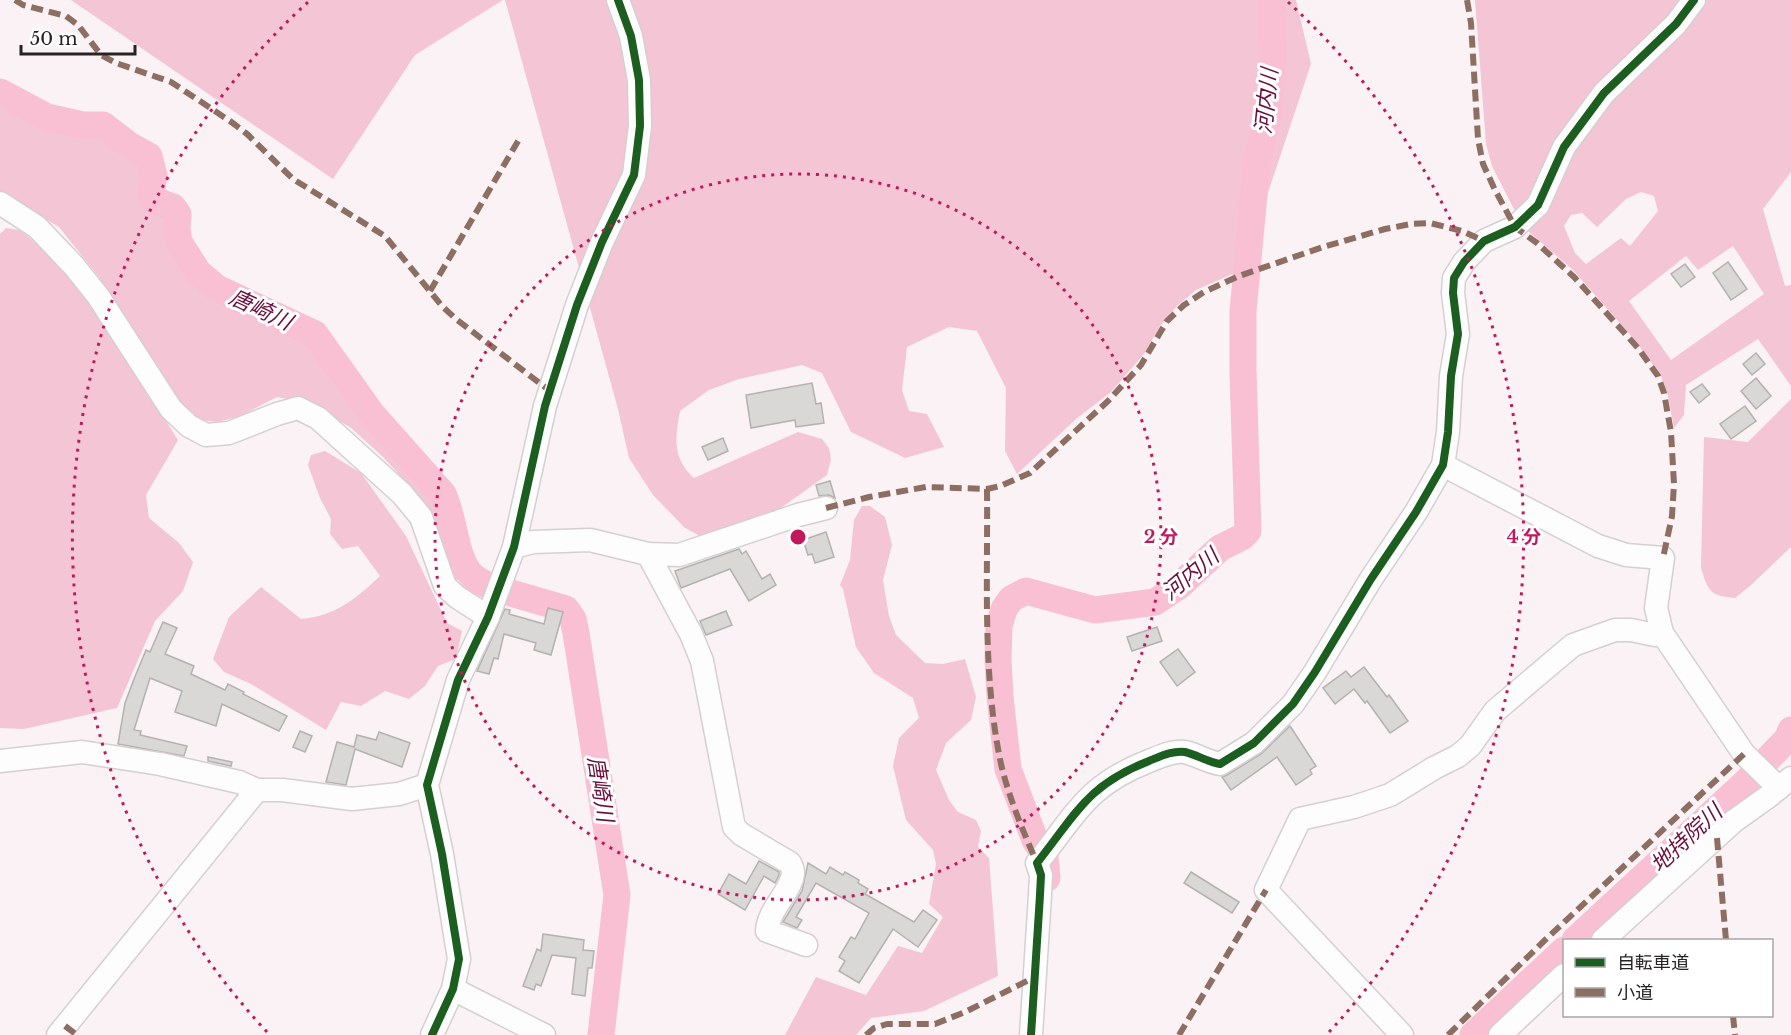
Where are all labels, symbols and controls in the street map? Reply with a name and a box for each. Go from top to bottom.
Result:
scale bar [21,18,135,56]
text: 50 m [30,28,78,50]
water label: 河内川 [1250,65,1284,135]
water label: 唐崎川 [225,283,298,336]
text: 2 分 [1144,526,1178,548]
text: 4 分 [1507,526,1541,548]
centre of rings [788,527,808,547]
water label: 河内川 [1156,542,1226,606]
water label: 唐崎川 [582,754,619,826]
water label: 地持院川 [1645,797,1729,878]
legend [1563,939,1773,1017]
text: 自転車道 [1617,952,1689,974]
text: 小道 [1617,982,1653,1004]

